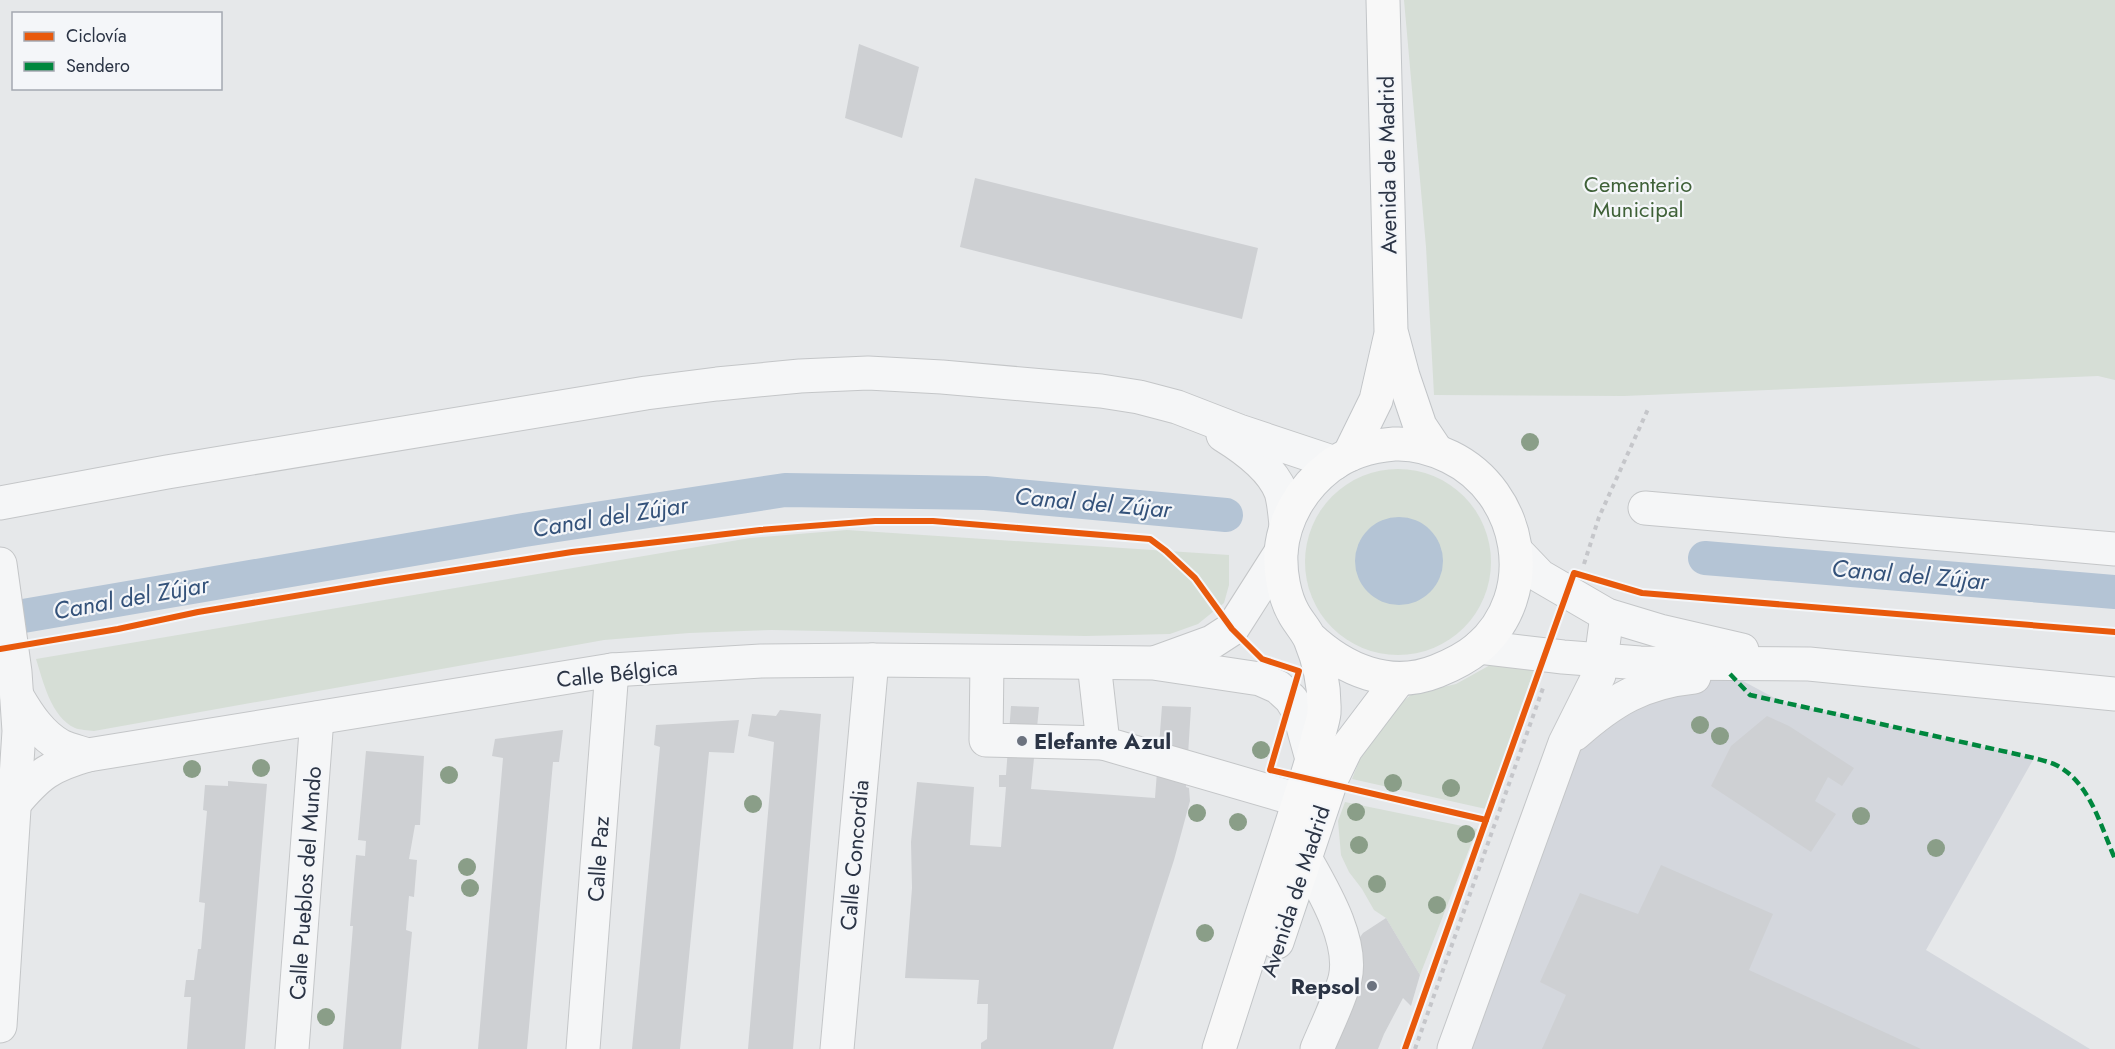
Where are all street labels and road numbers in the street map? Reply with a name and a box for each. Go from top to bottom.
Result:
street label: Avenida de Madrid [1369,76,1405,254]
street label: Calle Bélgica [555,651,679,695]
street label: Calle Pueblos del Mundo [281,765,329,1001]
street label: Calle Concordia [831,778,877,932]
street label: Avenida de Madrid [1252,801,1338,981]
street label: Calle Paz [579,815,617,903]

